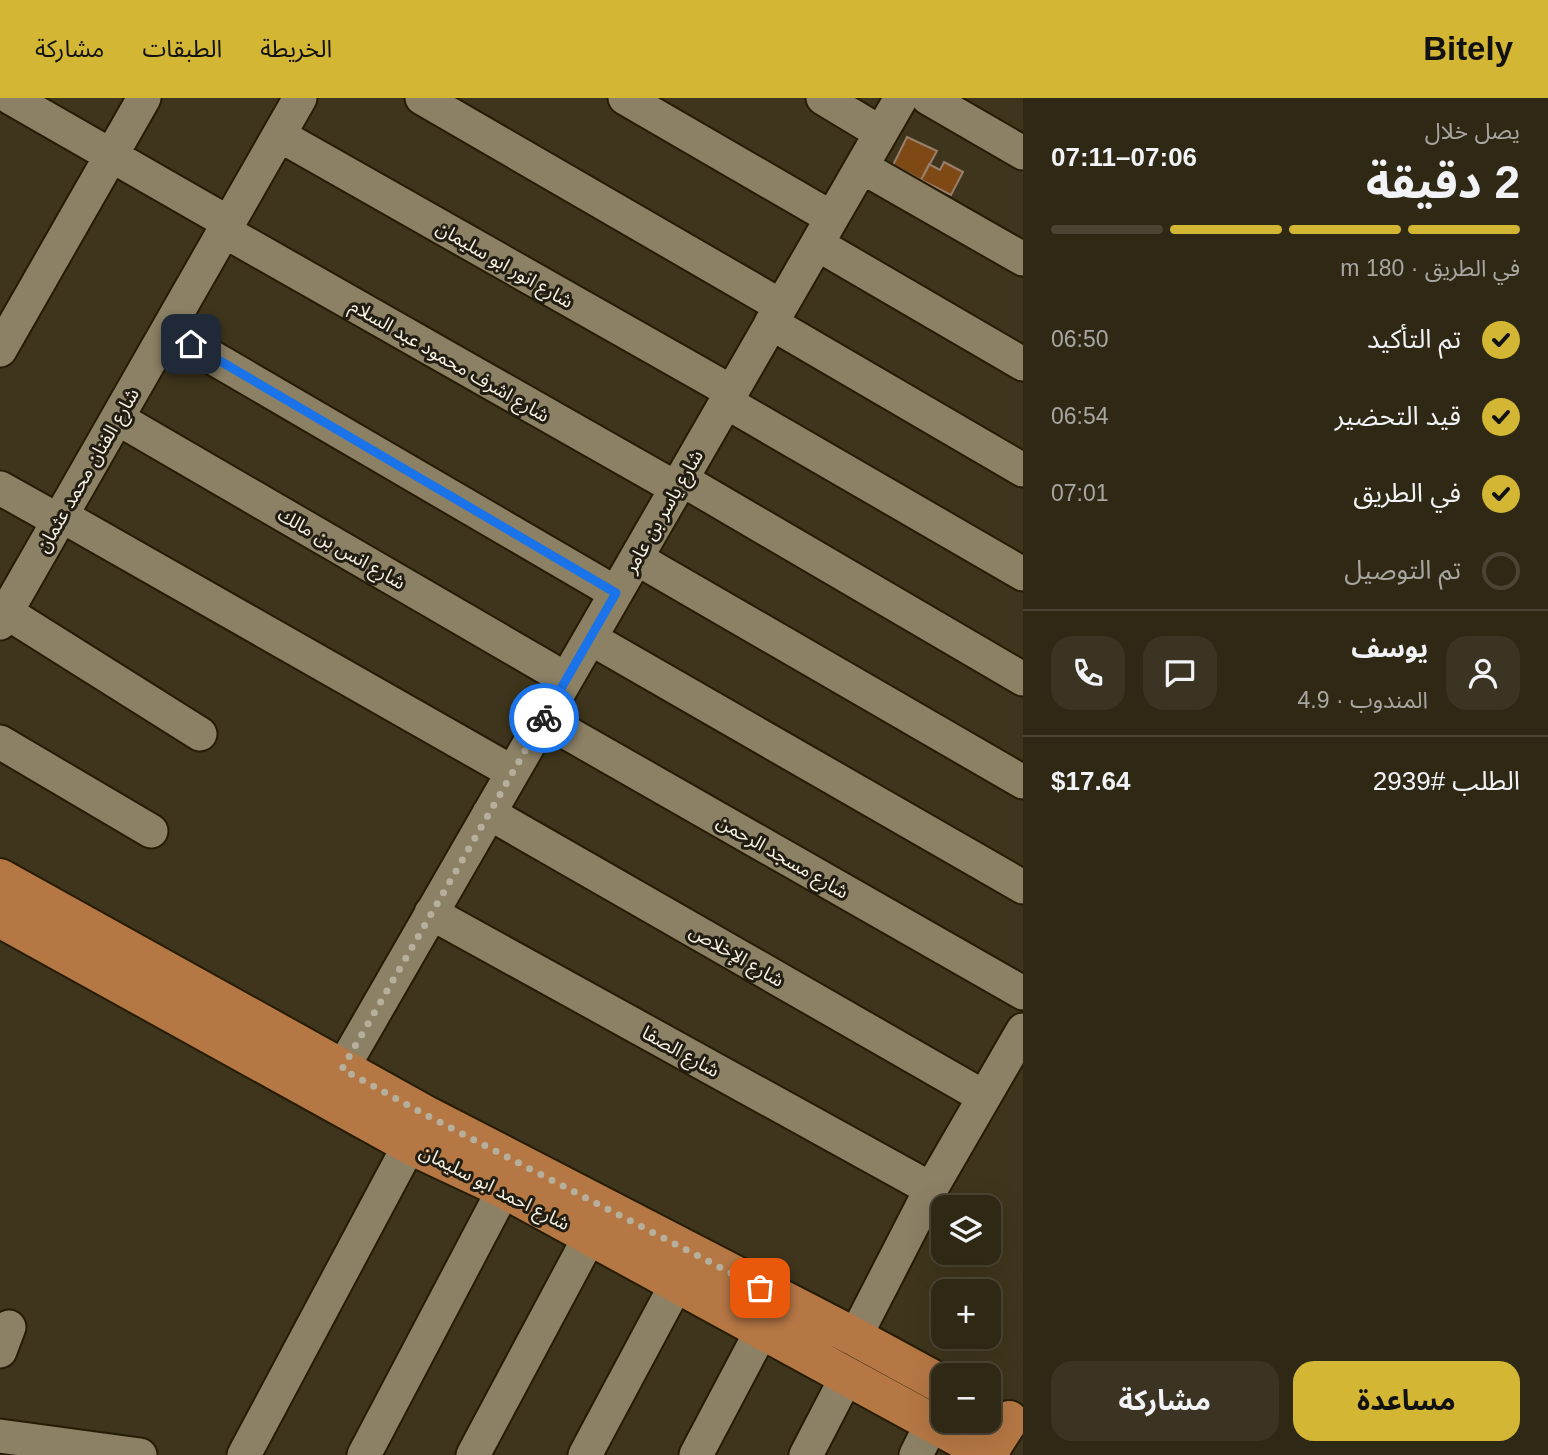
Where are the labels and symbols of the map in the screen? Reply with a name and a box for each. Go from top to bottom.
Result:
street label: شارع انور ابو سليمان [431,217,577,315]
street label: شارع اشرف محمود عبد السلام [344,295,553,430]
pin [161,314,221,374]
street label: شارع الفنان محمد عثمان [32,384,146,558]
street label: شارع ياسر بن عامر [619,446,710,579]
street label: شارع انس بن مالك [273,503,409,596]
courier [509,683,579,753]
street label: شارع مسجد الرحمن [712,810,852,905]
street label: شارع الإخلاص [684,920,788,993]
street label: شارع الصفا [637,1022,723,1084]
street label: شارع احمد ابو سليمان [415,1141,573,1237]
pin [730,1258,790,1318]

